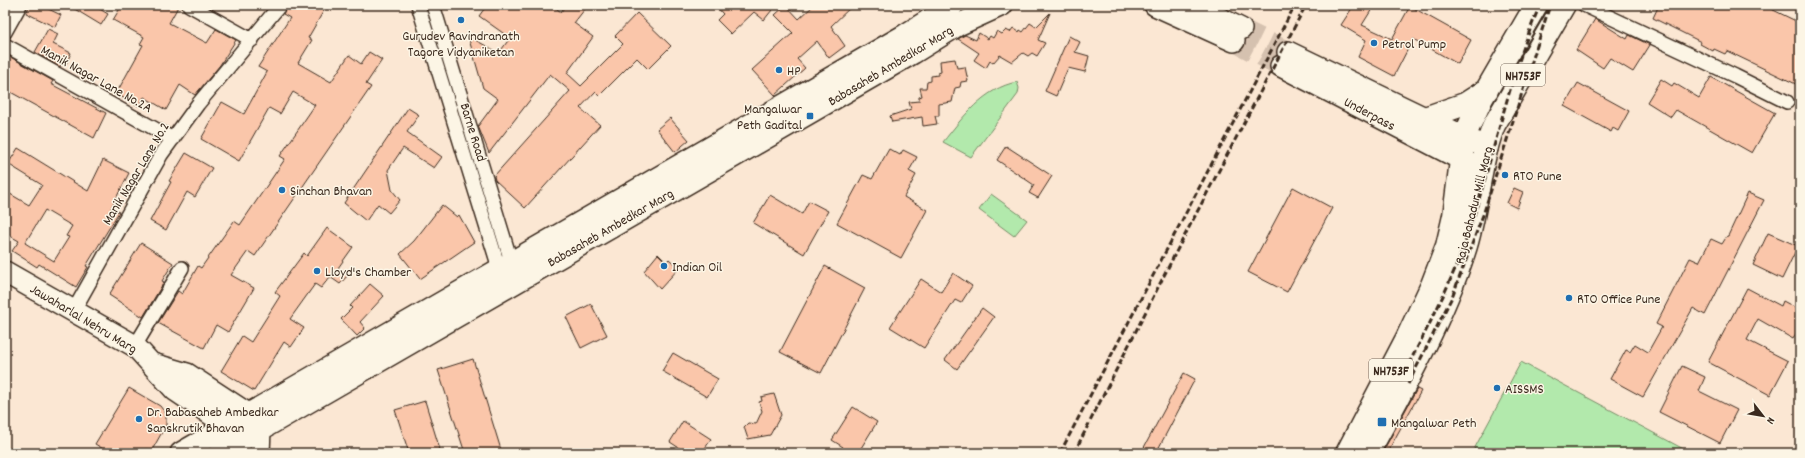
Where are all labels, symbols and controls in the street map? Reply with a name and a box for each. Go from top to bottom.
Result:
marker: Gurudev Ravindranath Tagore Vidyaniketan [456,15,466,25]
street label: Babasaheb Ambedkar Marg [825,21,957,112]
place label: Gurudev Ravindranath Tagore Vidyaniketan [402,27,520,63]
place label: Petrol Pump [1382,35,1446,55]
marker: Petrol Pump [1369,38,1379,48]
street label: Manik Nagar Lane No.2A [37,41,156,119]
place label: HP [787,62,801,82]
road number: NH753F [1501,64,1545,86]
marker: HP [774,65,784,75]
street label: Underpass [1340,93,1399,137]
place label: Mangalwar Peth Gadital [737,100,803,136]
street label: Barne Road [454,101,490,164]
marker: Mangalwar Peth Gadital [805,111,815,121]
street label: Manik Nagar Lane No.2 [98,119,175,229]
street label: Raja Bahadur Mill Marg [1451,144,1499,266]
place label: RTO Pune [1513,167,1562,187]
marker: RTO Pune [1500,170,1510,180]
place label: Sinchan Bhavan [290,182,372,202]
street label: Babasaheb Ambedkar Marg [544,184,678,273]
marker: Sinchan Bhavan [277,185,287,195]
place label: Indian Oil [672,258,723,278]
marker: Indian Oil [659,261,669,271]
place label: Lloyd's Chamber [325,263,412,283]
marker: Lloyd's Chamber [312,266,322,276]
street label: Jawaharlal Nehru Marg [26,280,140,360]
place label: RTO Office Pune [1577,290,1660,310]
marker: RTO Office Pune [1564,293,1574,303]
road number: NH753F [1369,359,1413,381]
place label: AISSMS [1505,380,1544,400]
marker: AISSMS [1492,383,1502,393]
north arrow [1743,396,1783,436]
place label: Dr. Babasaheb Ambedkar Sanskrutik Bhavan [147,403,279,439]
marker: Dr. Babasaheb Ambedkar Sanskrutik Bhavan [134,414,144,424]
place label: Mangalwar Peth [1391,414,1476,434]
text: N [1761,414,1778,427]
marker: Mangalwar Peth [1376,416,1388,428]

